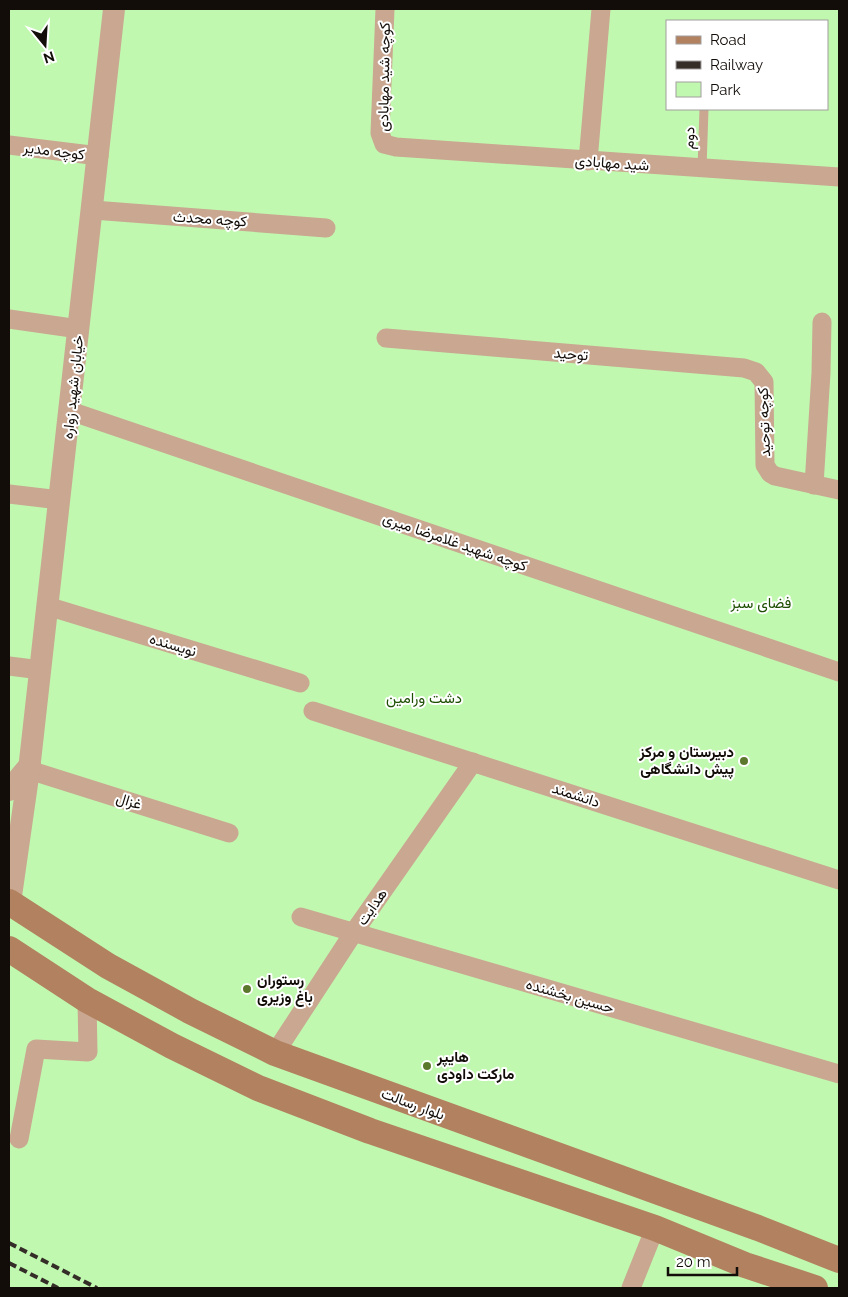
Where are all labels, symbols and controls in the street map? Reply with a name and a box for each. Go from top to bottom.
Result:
north arrow [20,20,70,70]
legend [666,20,828,110]
street label: کوچه شید مهابادی [374,22,395,132]
text: Road [710,31,746,49]
text: N [41,48,57,67]
text: Railway [710,56,763,74]
text: Park [710,81,741,99]
street label: دوم [680,126,699,150]
street label: کوچه مدیر [21,138,86,165]
street label: شید مهابادی [574,151,650,176]
street label: کوچه محدث [172,207,248,232]
street label: خیابان شهید زواره [59,334,87,440]
street label: توحید [553,344,589,365]
street label: کوچه توحید [754,386,775,457]
street label: کوچه شهید غلامرضا میری [380,509,530,576]
park label: فضای سبز [730,594,792,613]
street label: نویسنده [147,629,199,661]
park label: دشت ورامین [386,689,462,708]
place label: دبیرستان و مرکز پیش دانشگاهی [638,743,734,779]
marker: دبیرستان و مرکز پیش دانشگاهی [738,755,750,767]
street label: دانشمند [550,779,602,811]
street label: غزال [114,789,144,813]
street label: هدایت [353,885,391,929]
place label: رستوران باغ وزیری [257,971,313,1007]
street label: حسین بخشنده [524,975,616,1018]
marker: رستوران باغ وزیری [241,983,253,995]
place label: هایپر مارکت داودی [436,1048,514,1083]
marker: هایپر مارکت داودی [421,1060,433,1072]
street label: بلوار رسالت [379,1084,447,1124]
scale bar [668,1244,737,1276]
text: 20 m [676,1253,711,1271]

